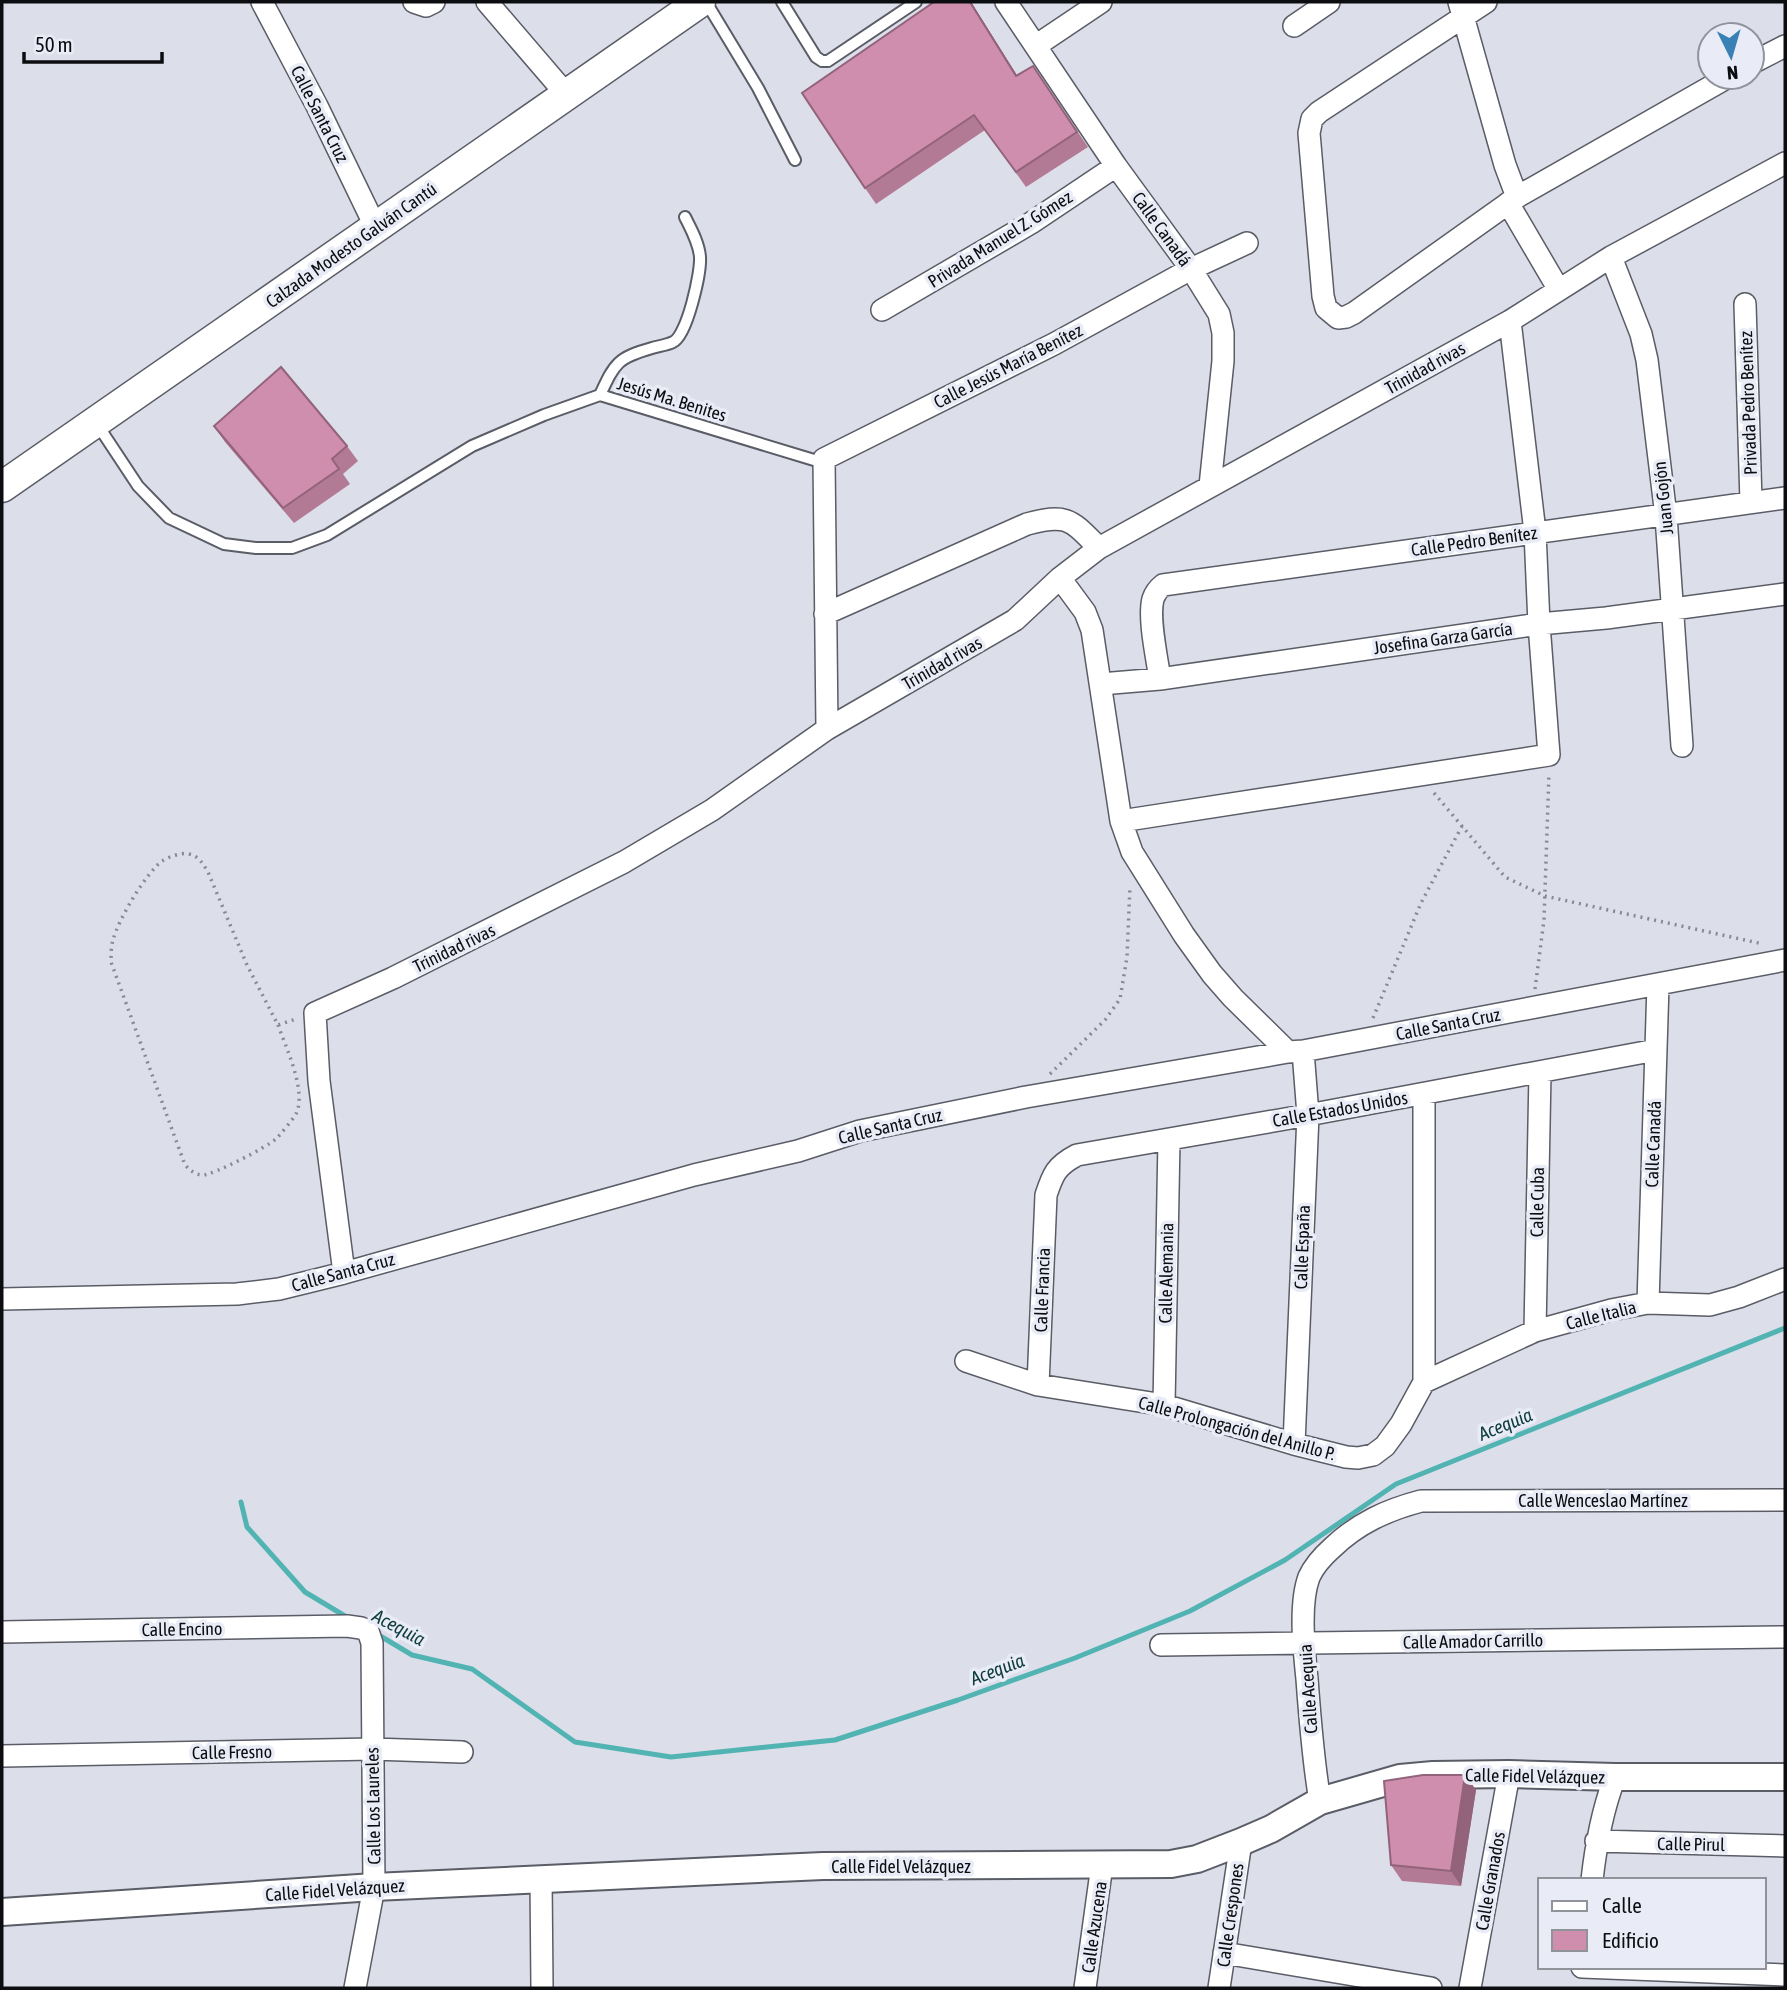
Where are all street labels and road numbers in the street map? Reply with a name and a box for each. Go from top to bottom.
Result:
street label: Calle Santa Cruz [287,62,354,166]
street label: Calzada Modesto Galván Cantú [262,178,440,312]
street label: Privada Manuel Z. Gómez [924,186,1076,292]
street label: Calle Canadá [1128,188,1196,270]
street label: Calle Jesús María Benítez [930,319,1086,413]
street label: Privada Pedro Benítez [1735,330,1761,475]
street label: Trinidad rivas [1381,337,1469,399]
street label: Jesús Ma. Benites [615,372,729,426]
street label: Juan Gojón [1649,460,1677,536]
street label: Calle Pedro Benítez [1410,522,1539,560]
street label: Josefina Garza García [1372,618,1514,658]
street label: Trinidad rivas [898,632,986,694]
street label: Trinidad rivas [410,919,498,977]
street label: Calle Santa Cruz [1394,1004,1502,1044]
street label: Calle Estados Unidos [1271,1087,1409,1131]
street label: Calle Canadá [1641,1100,1665,1188]
street label: Calle Santa Cruz [836,1104,944,1148]
street label: Calle Cuba [1526,1167,1548,1237]
street label: Calle España [1290,1204,1314,1290]
street label: Calle Alemania [1155,1223,1177,1323]
street label: Calle Francia [1030,1247,1054,1333]
street label: Calle Santa Cruz [289,1248,397,1296]
street label: Calle Italia [1564,1296,1638,1334]
street label: Calle Prolongación del Anillo P. [1136,1392,1338,1464]
street label: Calle Wenceslao Martínez [1518,1490,1688,1511]
street label: Calle Encino [141,1618,223,1640]
street label: Calle Amador Carrillo [1403,1629,1543,1653]
street label: Calle Acequia [1294,1643,1322,1735]
street label: Calle Fresno [192,1741,272,1763]
street label: Calle Los Laureles [361,1747,385,1865]
street label: Calle Fidel Velázquez [1465,1764,1605,1788]
street label: Calle Granados [1471,1830,1509,1932]
street label: Calle Pirul [1657,1833,1725,1855]
street label: Calle Fidel Velázquez [831,1856,971,1877]
street label: Calle Crespones [1212,1862,1248,1968]
street label: Calle Fidel Velázquez [265,1875,406,1905]
street label: Calle Azucena [1077,1880,1111,1974]

